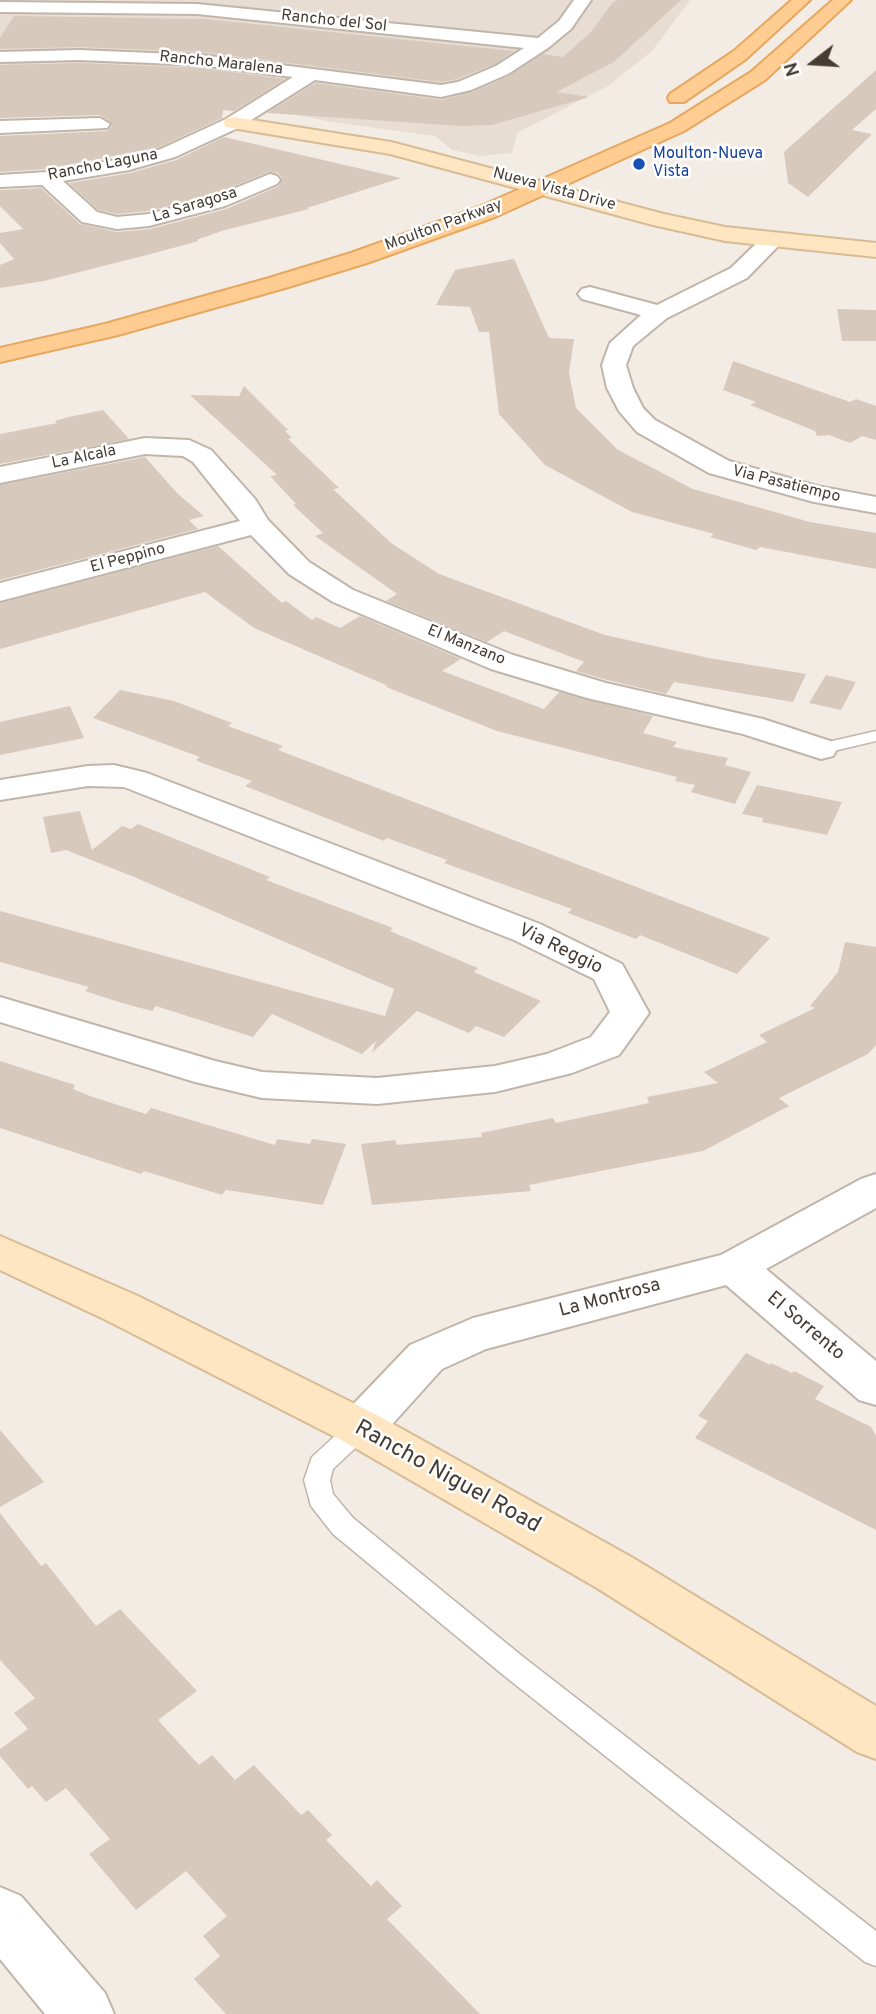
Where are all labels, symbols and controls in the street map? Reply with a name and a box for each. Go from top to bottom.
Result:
street label: Rancho del Sol [280,7,388,37]
north arrow [778,28,848,98]
street label: Rancho Maralena [158,48,284,80]
text: N [779,59,806,79]
place label: Moulton-Nueva Vista [653,145,763,183]
street label: Rancho Laguna [46,146,160,186]
marker: Moulton-Nueva Vista [631,156,647,172]
street label: Nueva Vista Drive [490,164,618,216]
street label: La Saragosa [150,184,240,228]
street label: Moulton Parkway [383,196,505,256]
street label: La Alcala [50,442,118,474]
street label: Via Pasatiempo [730,462,842,508]
street label: El Peppino [88,540,168,578]
street label: El Manzano [424,622,508,670]
street label: Via Reggio [514,920,606,980]
street label: La Montrosa [557,1275,663,1323]
street label: El Sorrento [761,1288,849,1366]
street label: Rancho Niguel Road [349,1415,545,1541]

